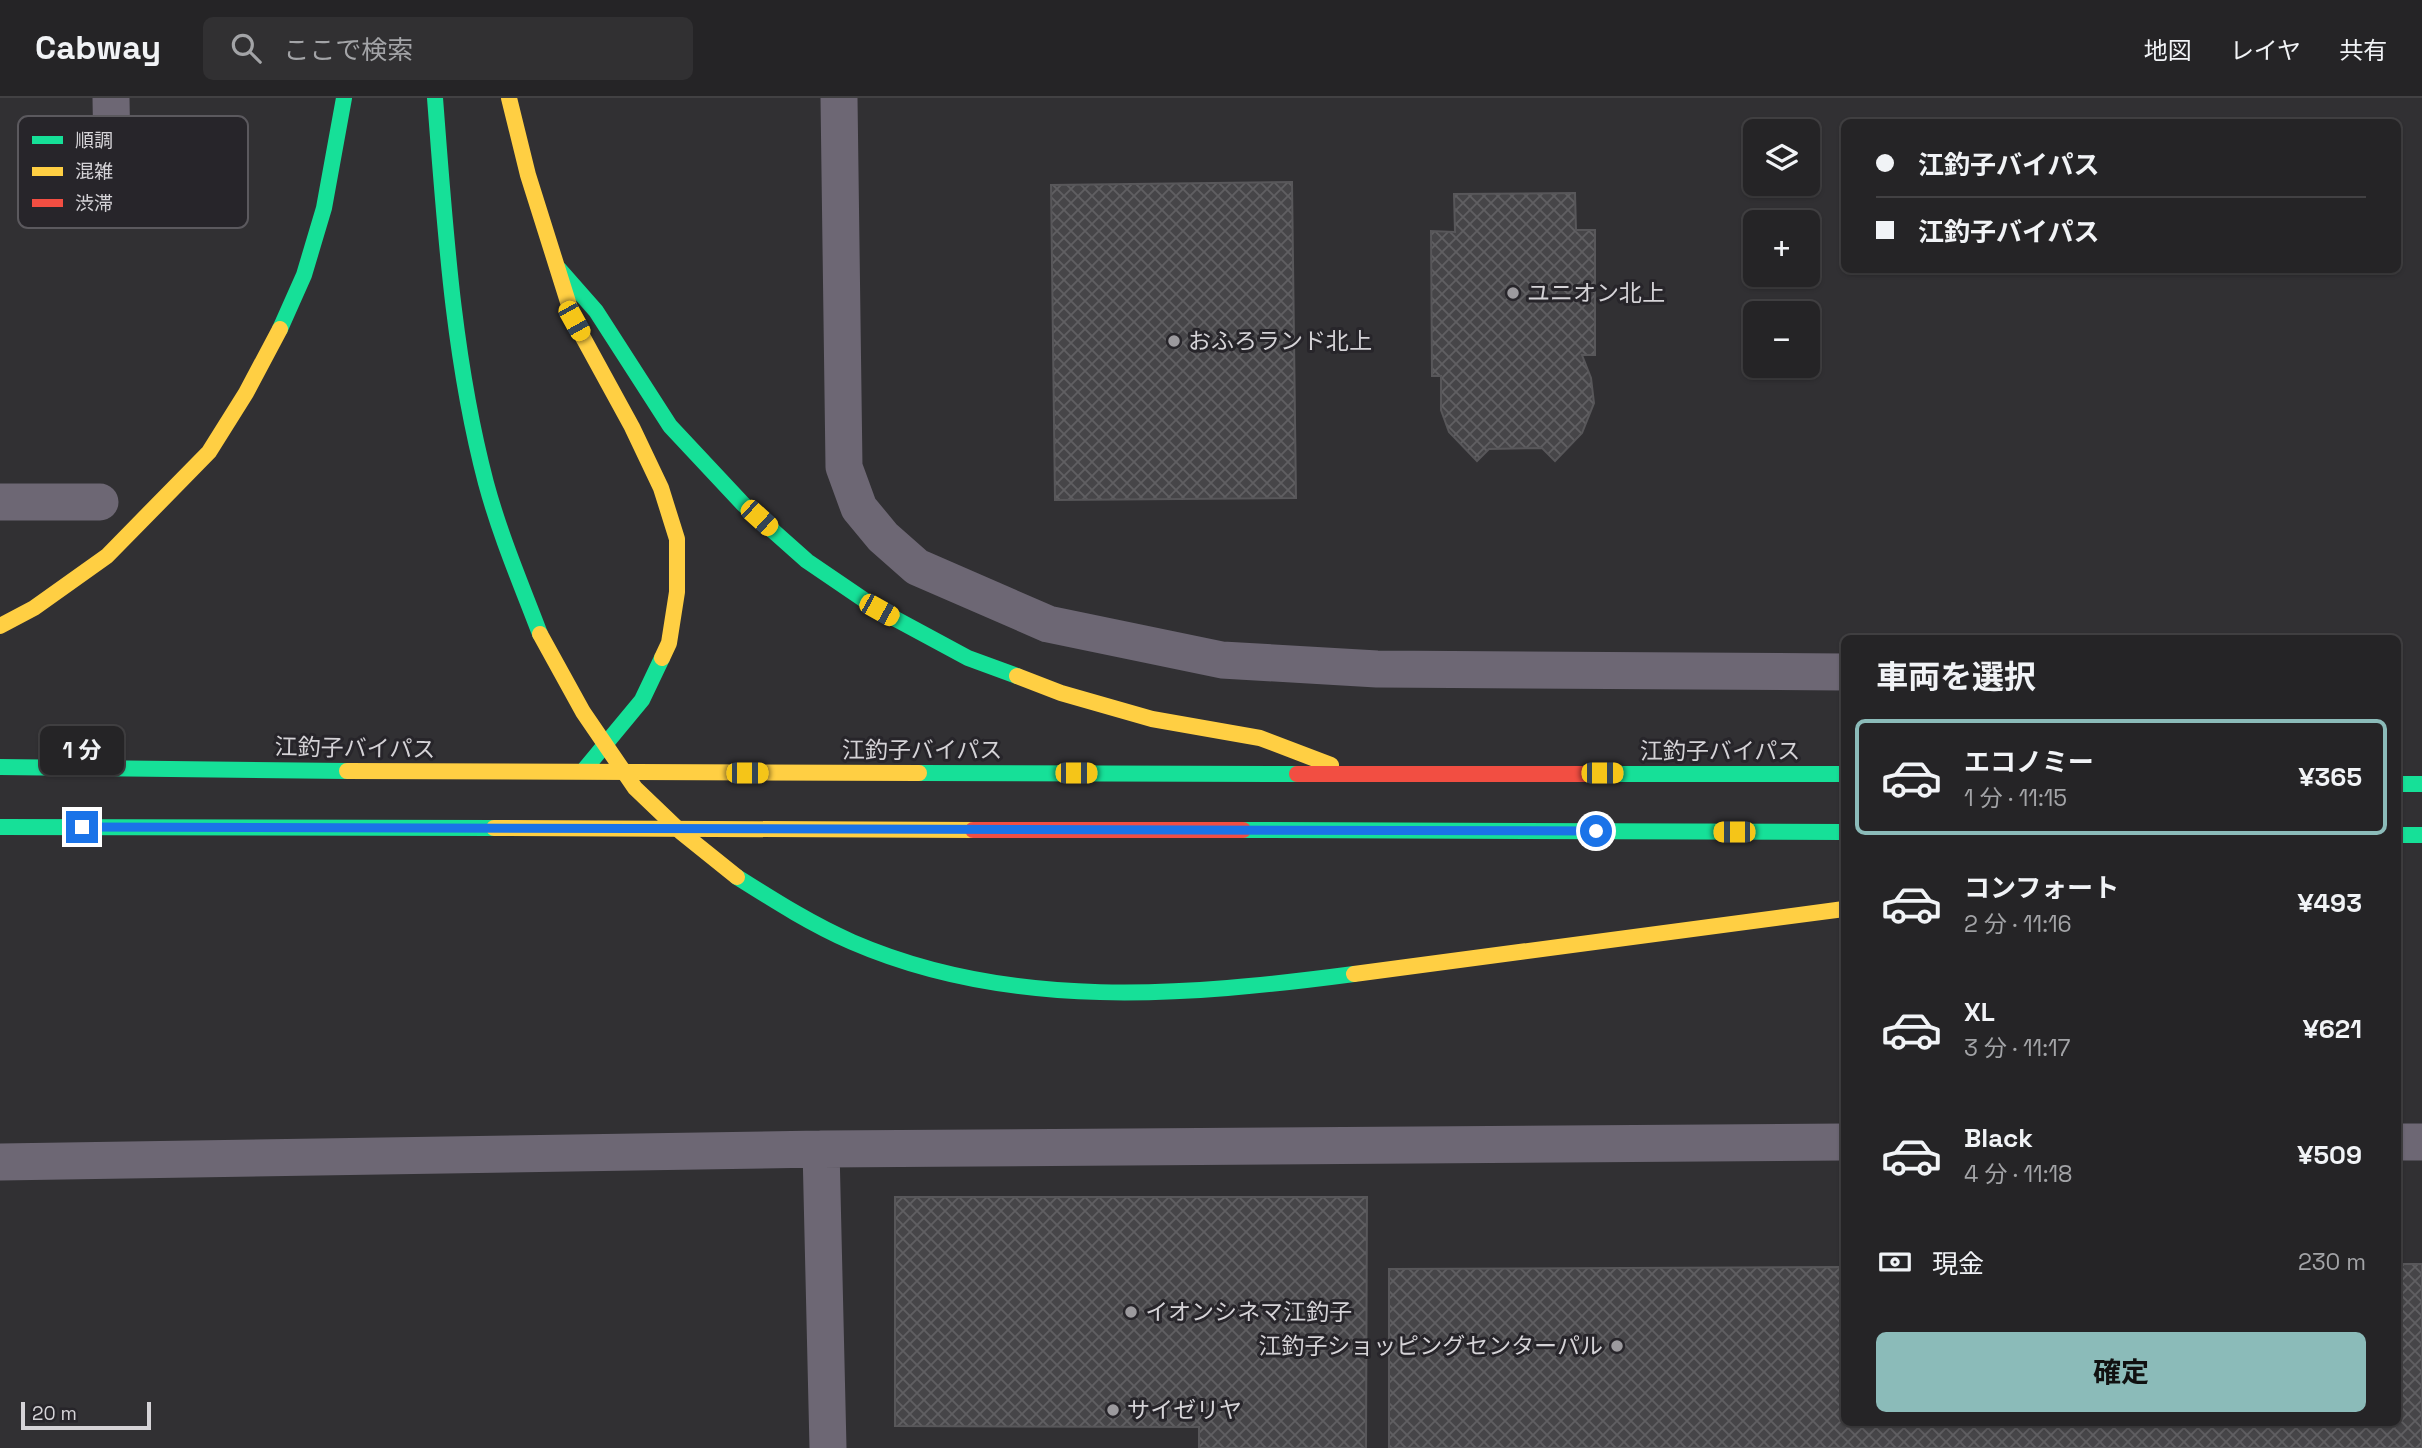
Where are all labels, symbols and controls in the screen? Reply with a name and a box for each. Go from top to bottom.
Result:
search box [203,17,693,80]
text: Cabway [35,27,161,69]
icon: search [227,29,265,67]
text: ここで検索 [283,33,413,67]
text: 地図 [2144,35,2192,66]
text: レイヤ [2230,35,2301,66]
text: 共有 [2339,35,2387,66]
legend [18,116,248,228]
map controls [1743,119,1820,378]
button: layers [1743,119,1820,196]
text: 順調 [75,128,113,153]
text: 江釣子バイパス [1918,148,2099,182]
text: 混雑 [75,159,113,184]
text: 渋滞 [75,191,113,216]
button: + [1743,210,1820,287]
text: 江釣子バイパス [1918,215,2099,249]
place label: ユニオン北上 [1527,278,1665,308]
marker: ユニオン北上 [1505,285,1521,301]
car [555,298,594,344]
button: − [1743,301,1820,378]
place label: おふろランド北上 [1188,326,1372,356]
marker: おふろランド北上 [1166,333,1182,349]
car [737,496,782,540]
car [856,591,903,629]
text: 車両を選択 [1876,657,2036,697]
callout: 1 分 [40,726,124,774]
street label: 江釣子バイパス [274,732,436,764]
text: 1 分 [62,735,102,765]
street label: 江釣子バイパス [842,735,1002,765]
street label: 江釣子バイパス [1640,736,1800,766]
text: エコノミー [1964,745,2094,779]
icon: car [1880,746,1943,809]
text: ¥365 [2298,760,2362,794]
car [727,763,769,784]
car [1056,763,1098,784]
car [1582,763,1624,784]
text: 1 分 · 11:15 [1964,783,2067,813]
route end [66,811,98,843]
route start [1580,815,1612,847]
car [1714,822,1756,843]
text: コンフォート [1964,871,2119,905]
icon: car [1880,872,1943,935]
text: ¥493 [2297,886,2362,920]
text: 2 分 · 11:16 [1964,909,2072,939]
text: XL [1964,995,1995,1029]
icon: car [1880,998,1943,1061]
text: ¥621 [2303,1012,2362,1046]
text: 3 分 · 11:17 [1964,1033,2071,1063]
text: Black [1964,1121,2033,1155]
icon: car [1880,1124,1943,1187]
text: ¥509 [2297,1138,2362,1172]
text: 4 分 · 11:18 [1964,1159,2072,1189]
icon: cash [1876,1243,1914,1281]
text: 現金 [1932,1247,1984,1281]
text: 230 m [2298,1247,2366,1277]
place label: イオンシネマ江釣子 [1145,1297,1352,1327]
marker: イオンシネマ江釣子 [1123,1304,1139,1320]
place label: 江釣子ショッピングセンターパル [1258,1331,1603,1361]
button: 確定 [1876,1332,2366,1412]
marker: 江釣子ショッピングセンターパル [1609,1338,1625,1354]
place label: サイゼリヤ [1127,1395,1242,1425]
scale bar [21,1399,150,1431]
text: 20 m [32,1401,77,1426]
marker: サイゼリヤ [1105,1402,1121,1418]

